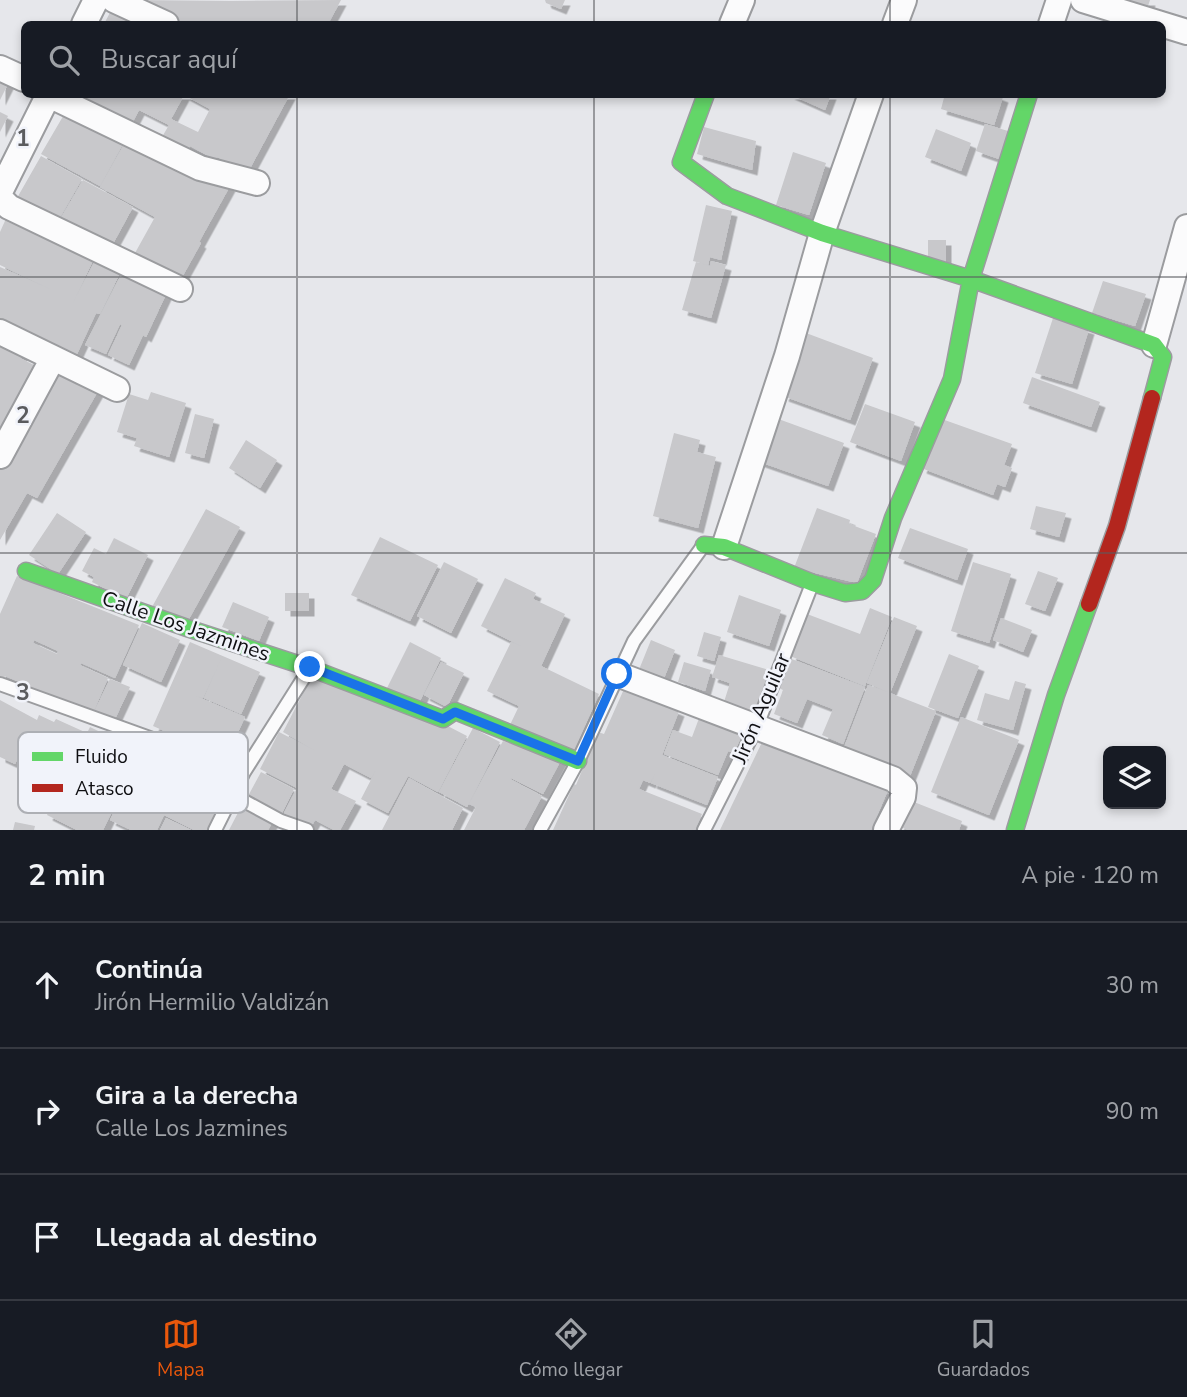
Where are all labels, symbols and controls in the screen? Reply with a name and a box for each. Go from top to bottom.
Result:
search box [21,21,1166,98]
icon: search [45,41,83,79]
text: Buscar aquí [101,42,237,77]
text: 1 [16,123,30,154]
text: 2 [16,400,30,431]
street label: Calle Los Jazmines [98,584,274,668]
street label: Jirón Aguilar [725,648,797,768]
route end [294,651,325,682]
route start [601,658,632,689]
text: 3 [16,677,30,708]
legend [18,732,248,813]
text: Fluido [75,744,128,770]
map controls [1103,746,1166,809]
button: layers [1103,746,1166,809]
text: Atasco [75,776,134,802]
text: 2 min [28,855,106,896]
text: A pie · 120 m [1021,860,1159,891]
text: Continúa [95,952,203,987]
icon: ahead [28,966,66,1004]
text: 30 m [1106,970,1159,1001]
text: Jirón Hermilio Valdizán [95,987,329,1018]
text: Gira a la derecha [95,1078,298,1113]
icon: right [28,1092,66,1130]
text: 90 m [1106,1096,1159,1127]
text: Calle Los Jazmines [95,1113,288,1144]
icon: arrive [28,1218,66,1256]
text: Llegada al destino [95,1220,317,1255]
tab: Mapa [157,1315,205,1383]
tab: Cómo llegar [519,1315,622,1383]
tab: Guardados [937,1315,1030,1383]

